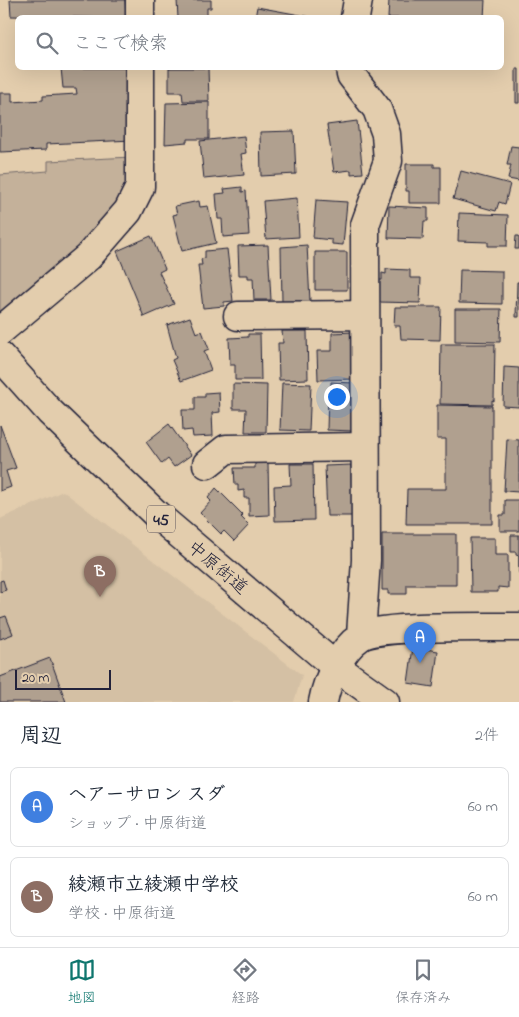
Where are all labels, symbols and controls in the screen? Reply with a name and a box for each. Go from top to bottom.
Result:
search box [15,15,504,70]
icon: search [33,29,61,57]
text: ここで検索 [73,31,168,58]
your location [324,384,350,410]
road number: 45 [147,506,175,532]
street label: 中原街道 [181,535,253,602]
pin: B [84,556,116,597]
pin: A [404,622,436,663]
scale bar [15,667,111,690]
text: 20 m [22,668,49,689]
text: 周辺 [20,722,62,752]
text: 2件 [475,724,499,748]
text: ヘアーサロン スダ [68,782,225,809]
text: A [32,795,42,819]
text: 60 m [468,795,498,819]
text: ショップ · 中原街道 [68,812,207,836]
text: 綾瀬市立綾瀬中学校 [68,872,239,899]
text: B [32,885,42,909]
text: 60 m [468,885,498,909]
text: 学校 · 中原街道 [68,902,175,926]
tab: 地図 [68,956,96,1009]
tab: 経路 [231,956,259,1009]
tab: 保存済み [395,956,451,1009]

